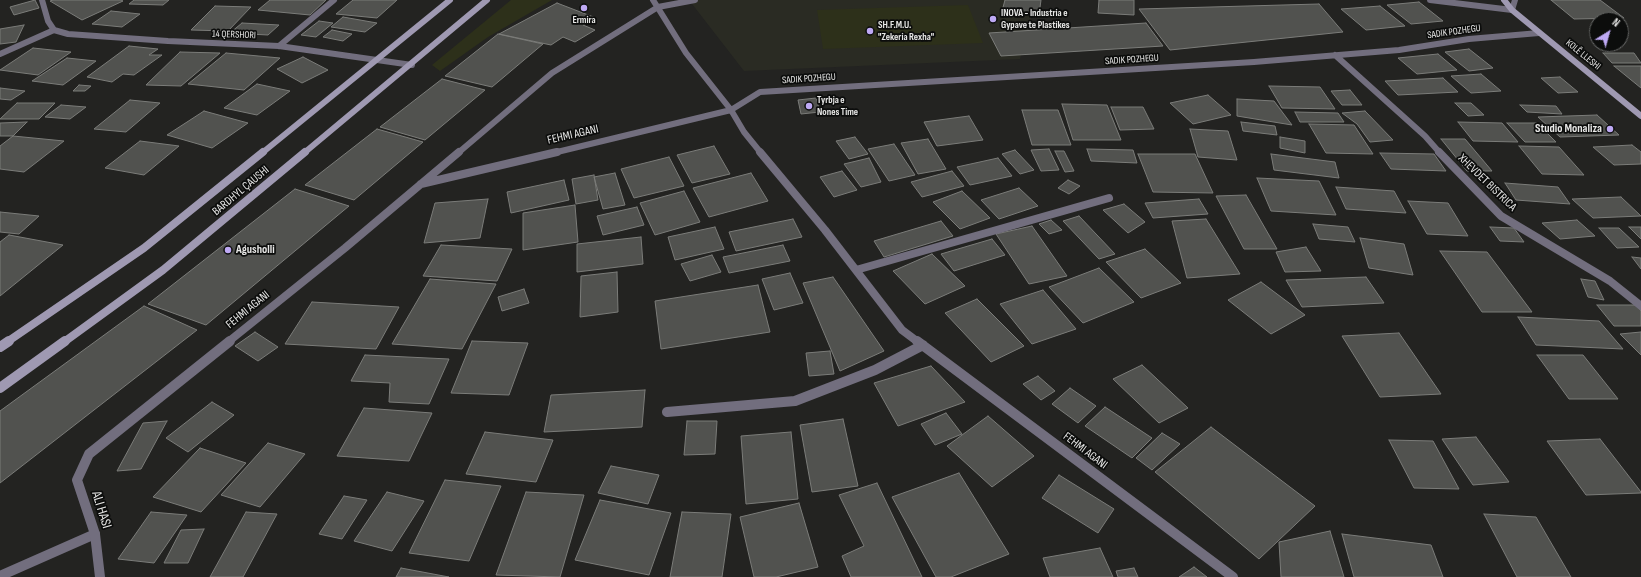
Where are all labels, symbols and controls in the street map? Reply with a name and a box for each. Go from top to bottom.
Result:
marker: Ermira [579,3,589,13]
place label: INOVA - Industria e Gypave te Plastikes [1001,7,1070,30]
north arrow [1589,12,1629,52]
place label: Ermira [572,14,596,26]
marker: INOVA - Industria e Gypave te Plastikes [988,14,998,24]
text: N [1610,16,1622,30]
place label: SH.F.M.U. "Zekeria Rexha" [878,19,934,42]
street label: SADIK POZHEGU [1426,22,1482,42]
marker: SH.F.M.U. "Zekeria Rexha" [865,26,875,36]
street label: 14 QERSHORI [212,28,256,42]
street label: KOLË LLESHI [1563,37,1603,73]
street label: SADIK POZHEGU [1105,52,1159,68]
street label: SADIK POZHEGU [782,71,836,87]
place label: Tyrbja e Nones Time [817,94,858,118]
marker: Tyrbja e Nones Time [804,101,814,111]
street label: FEHMI AGANI [546,122,600,148]
place label: Studio Monaliza [1535,122,1602,136]
marker: Studio Monaliza [1605,124,1615,134]
street label: XHEVDET BISTRICA [1455,152,1519,214]
street label: BARDHYL ÇAUSHI [210,163,272,219]
place label: Agusholli [236,243,275,257]
marker: Agusholli [223,245,233,255]
street label: FEHMI AGANI [223,288,273,332]
street label: FEHMI AGANI [1060,430,1110,472]
street label: ALI HASI [87,489,115,531]

